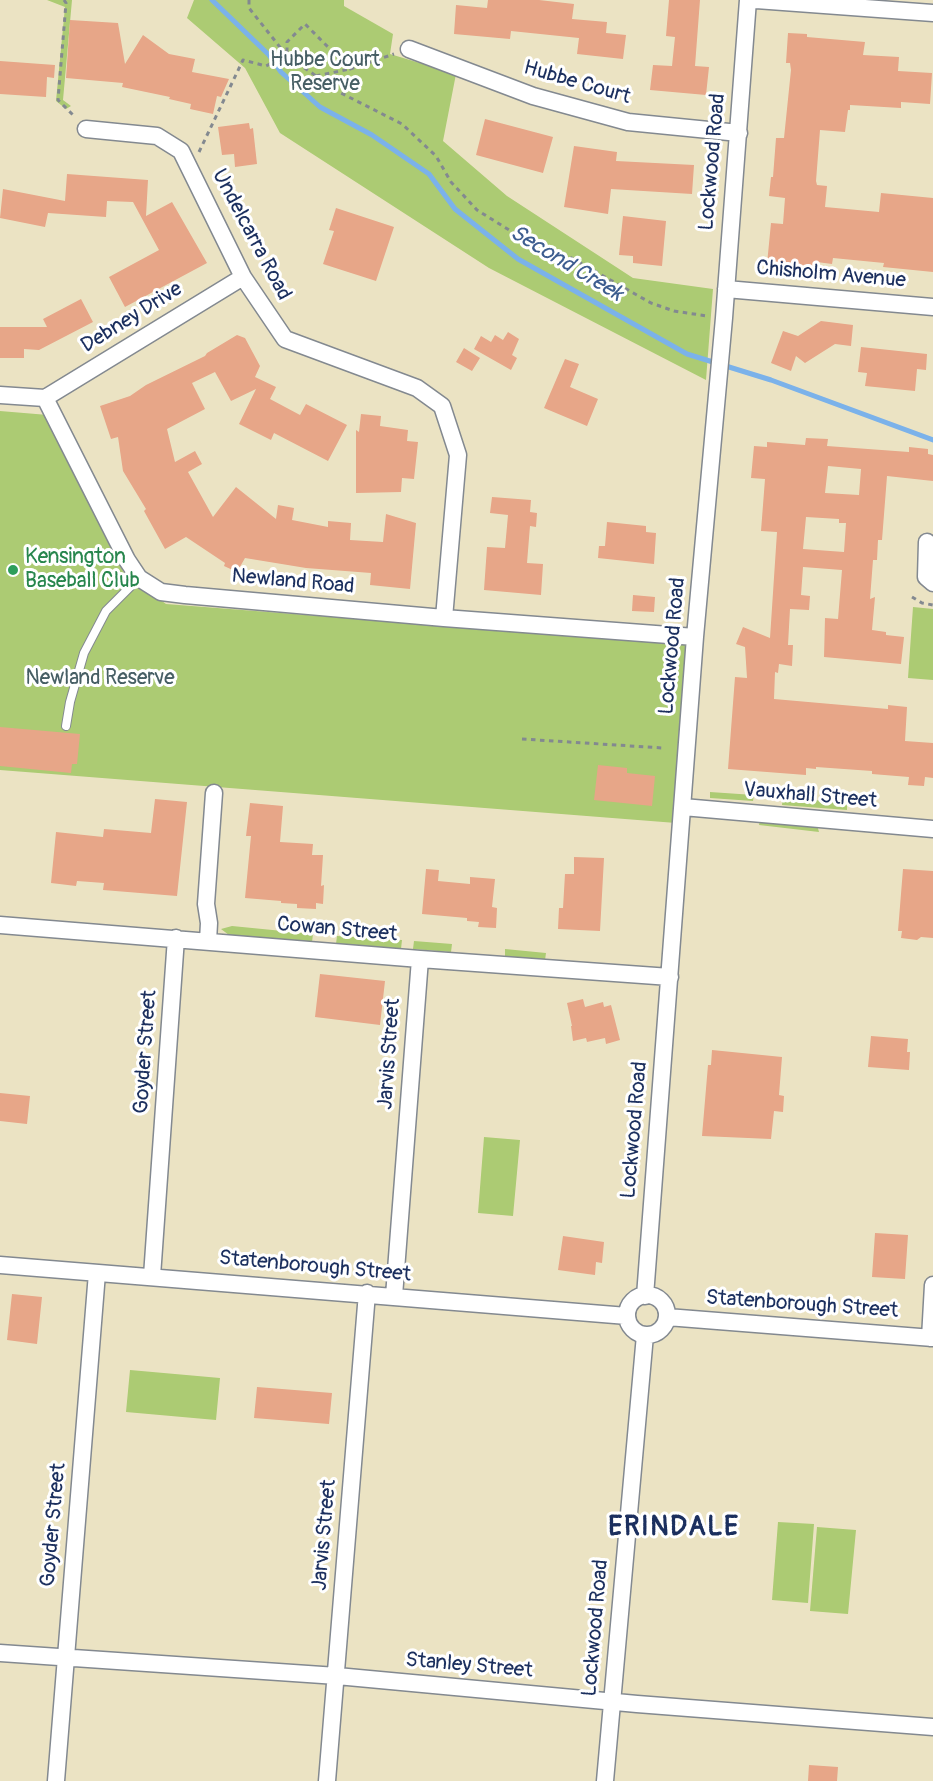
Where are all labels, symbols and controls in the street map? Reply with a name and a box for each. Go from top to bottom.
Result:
park label: Hubbe Court Reserve [270,48,380,98]
street label: Hubbe Court [521,56,633,110]
street label: Lockwood Road [694,92,732,232]
street label: Undelcarra Road [206,165,296,305]
water label: Second Creek [505,220,627,308]
street label: Chisholm Avenue [755,256,907,294]
street label: Debney Drive [77,277,187,359]
place label: Kensington Baseball Club [25,545,140,595]
marker: Kensington Baseball Club [6,563,20,577]
street label: Newland Road [231,564,355,600]
street label: Lockwood Road [654,576,692,716]
park label: Newland Reserve [25,666,175,692]
street label: Vauxhall Street [742,778,878,814]
street label: Cowan Street [276,912,398,948]
street label: Goyder Street [129,989,163,1115]
street label: Jarvis Street [374,998,406,1110]
street label: Lockwood Road [616,1060,654,1200]
street label: Statenborough Street [218,1246,412,1288]
street label: Statenborough Street [705,1286,899,1324]
street label: Goyder Street [36,1462,72,1588]
street label: Jarvis Street [308,1478,342,1592]
district label: ERINDALE [608,1512,740,1544]
street label: Lockwood Road [577,1558,615,1698]
street label: Stanley Street [404,1648,534,1684]

